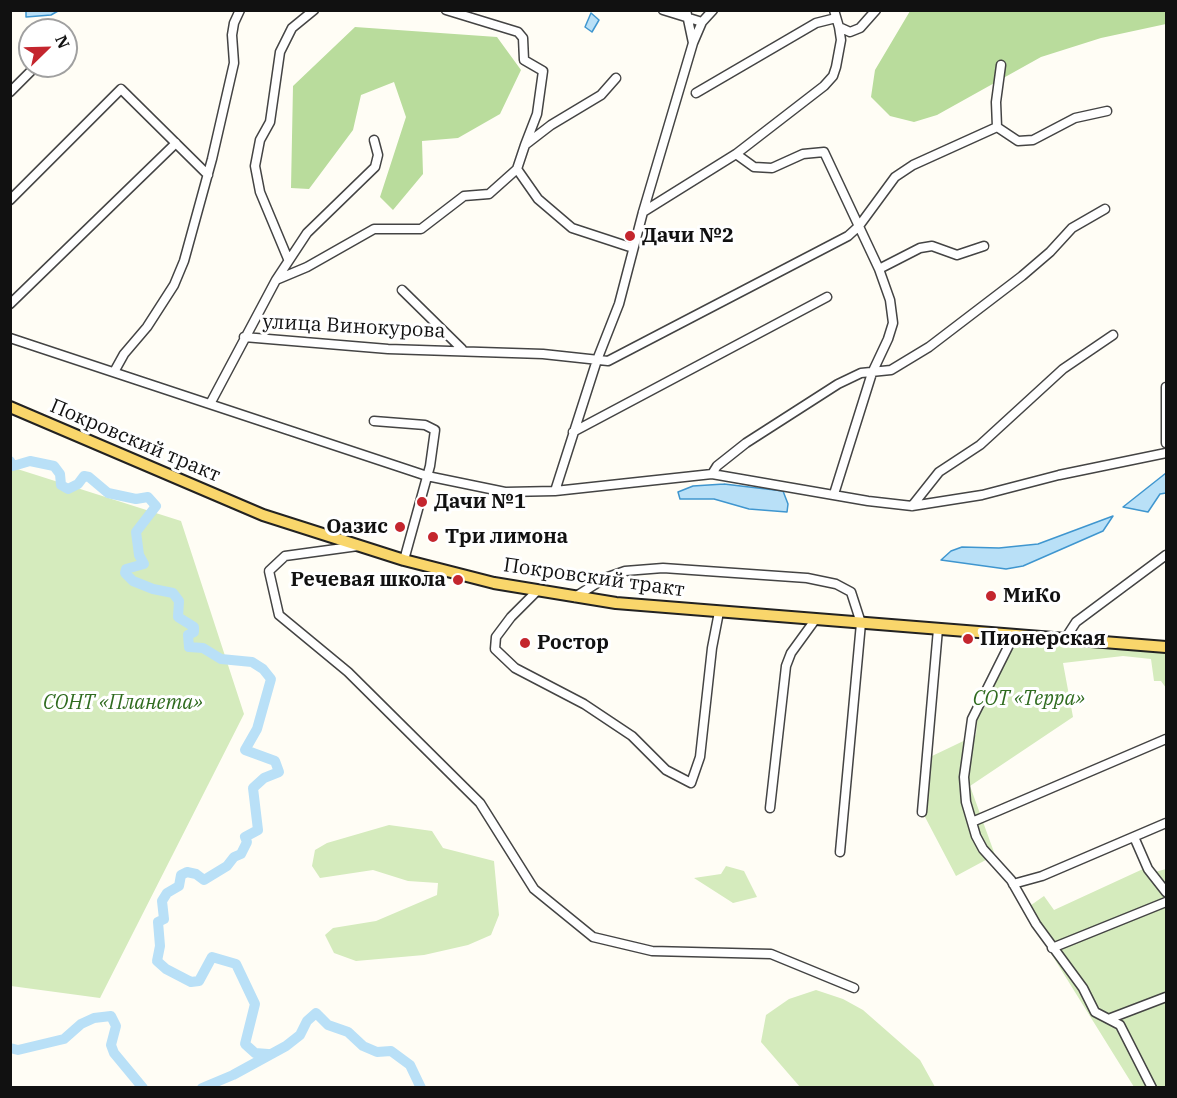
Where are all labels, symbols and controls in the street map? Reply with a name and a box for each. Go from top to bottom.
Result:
north arrow [18,18,78,78]
text: N [51,32,74,51]
place label: Дачи №2 [642,224,734,248]
marker: Дачи №2 [623,229,637,243]
street label: улица Винокурова [262,310,446,344]
street label: Покровский тракт [46,394,224,488]
place label: Дачи №1 [434,490,526,514]
marker: Дачи №1 [415,495,429,509]
place label: Оазис [326,515,388,539]
marker: Оазис [393,520,407,534]
place label: Три лимона [445,525,568,549]
marker: Три лимона [426,530,440,544]
street label: Покровский тракт [502,553,686,603]
place label: Речевая школа [290,568,446,592]
marker: Речевая школа [451,573,465,587]
place label: МиКо [1003,584,1061,608]
marker: МиКо [984,589,998,603]
place label: Пионерская [980,627,1106,651]
place label: Ростор [537,631,609,655]
marker: Пионерская [961,632,975,646]
marker: Ростор [518,636,532,650]
park label: СОТ «Терра» [973,687,1085,711]
park label: СОНТ «Планета» [43,691,203,715]

